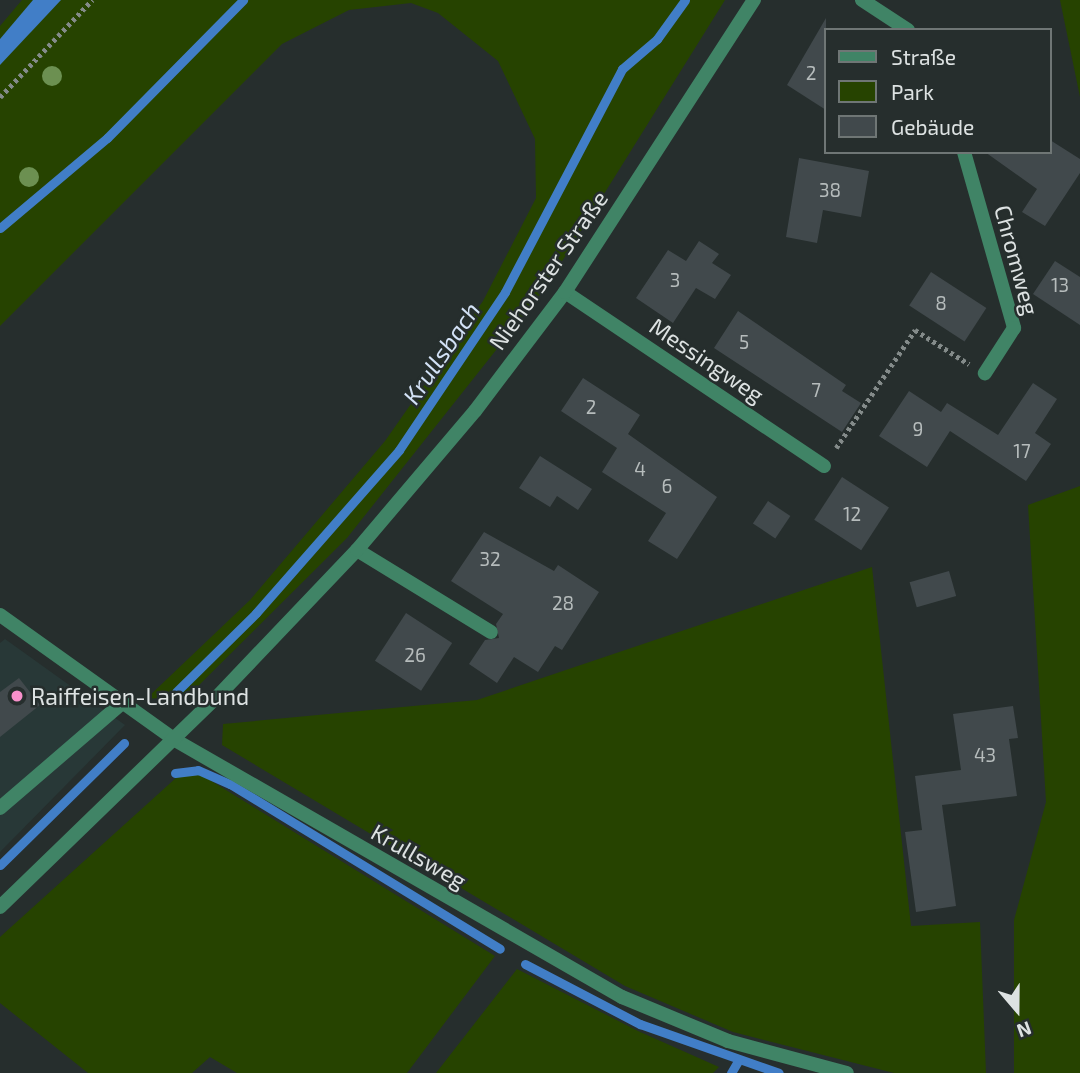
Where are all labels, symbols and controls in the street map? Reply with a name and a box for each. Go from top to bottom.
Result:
legend [824,28,1052,154]
text: Straße [891,44,956,69]
house number: 2 [806,62,816,84]
text: Park [891,79,934,104]
text: Gebäude [891,114,974,139]
house number: 38 [819,179,841,201]
street label: Niehorster Straße [483,185,613,355]
street label: Chromweg [989,202,1045,318]
house number: 3 [670,269,680,291]
house number: 13 [1051,274,1069,296]
house number: 8 [935,292,947,314]
water label: Krullsbach [396,297,486,409]
street label: Messingweg [645,312,769,408]
house number: 5 [739,331,749,353]
house number: 7 [811,379,821,401]
house number: 2 [586,396,596,418]
house number: 9 [913,418,923,440]
house number: 17 [1013,440,1031,462]
house number: 4 [634,458,646,480]
house number: 6 [662,475,672,497]
house number: 12 [843,503,861,525]
house number: 32 [479,548,501,570]
house number: 28 [552,592,574,614]
house number: 26 [404,644,426,666]
place label: Raiffeisen-Landbund [31,682,249,710]
marker: Raiffeisen-Landbund [9,688,25,704]
house number: 43 [974,744,996,766]
street label: Krullsweg [366,818,472,894]
north arrow [982,975,1052,1045]
text: N [1014,1017,1035,1043]

